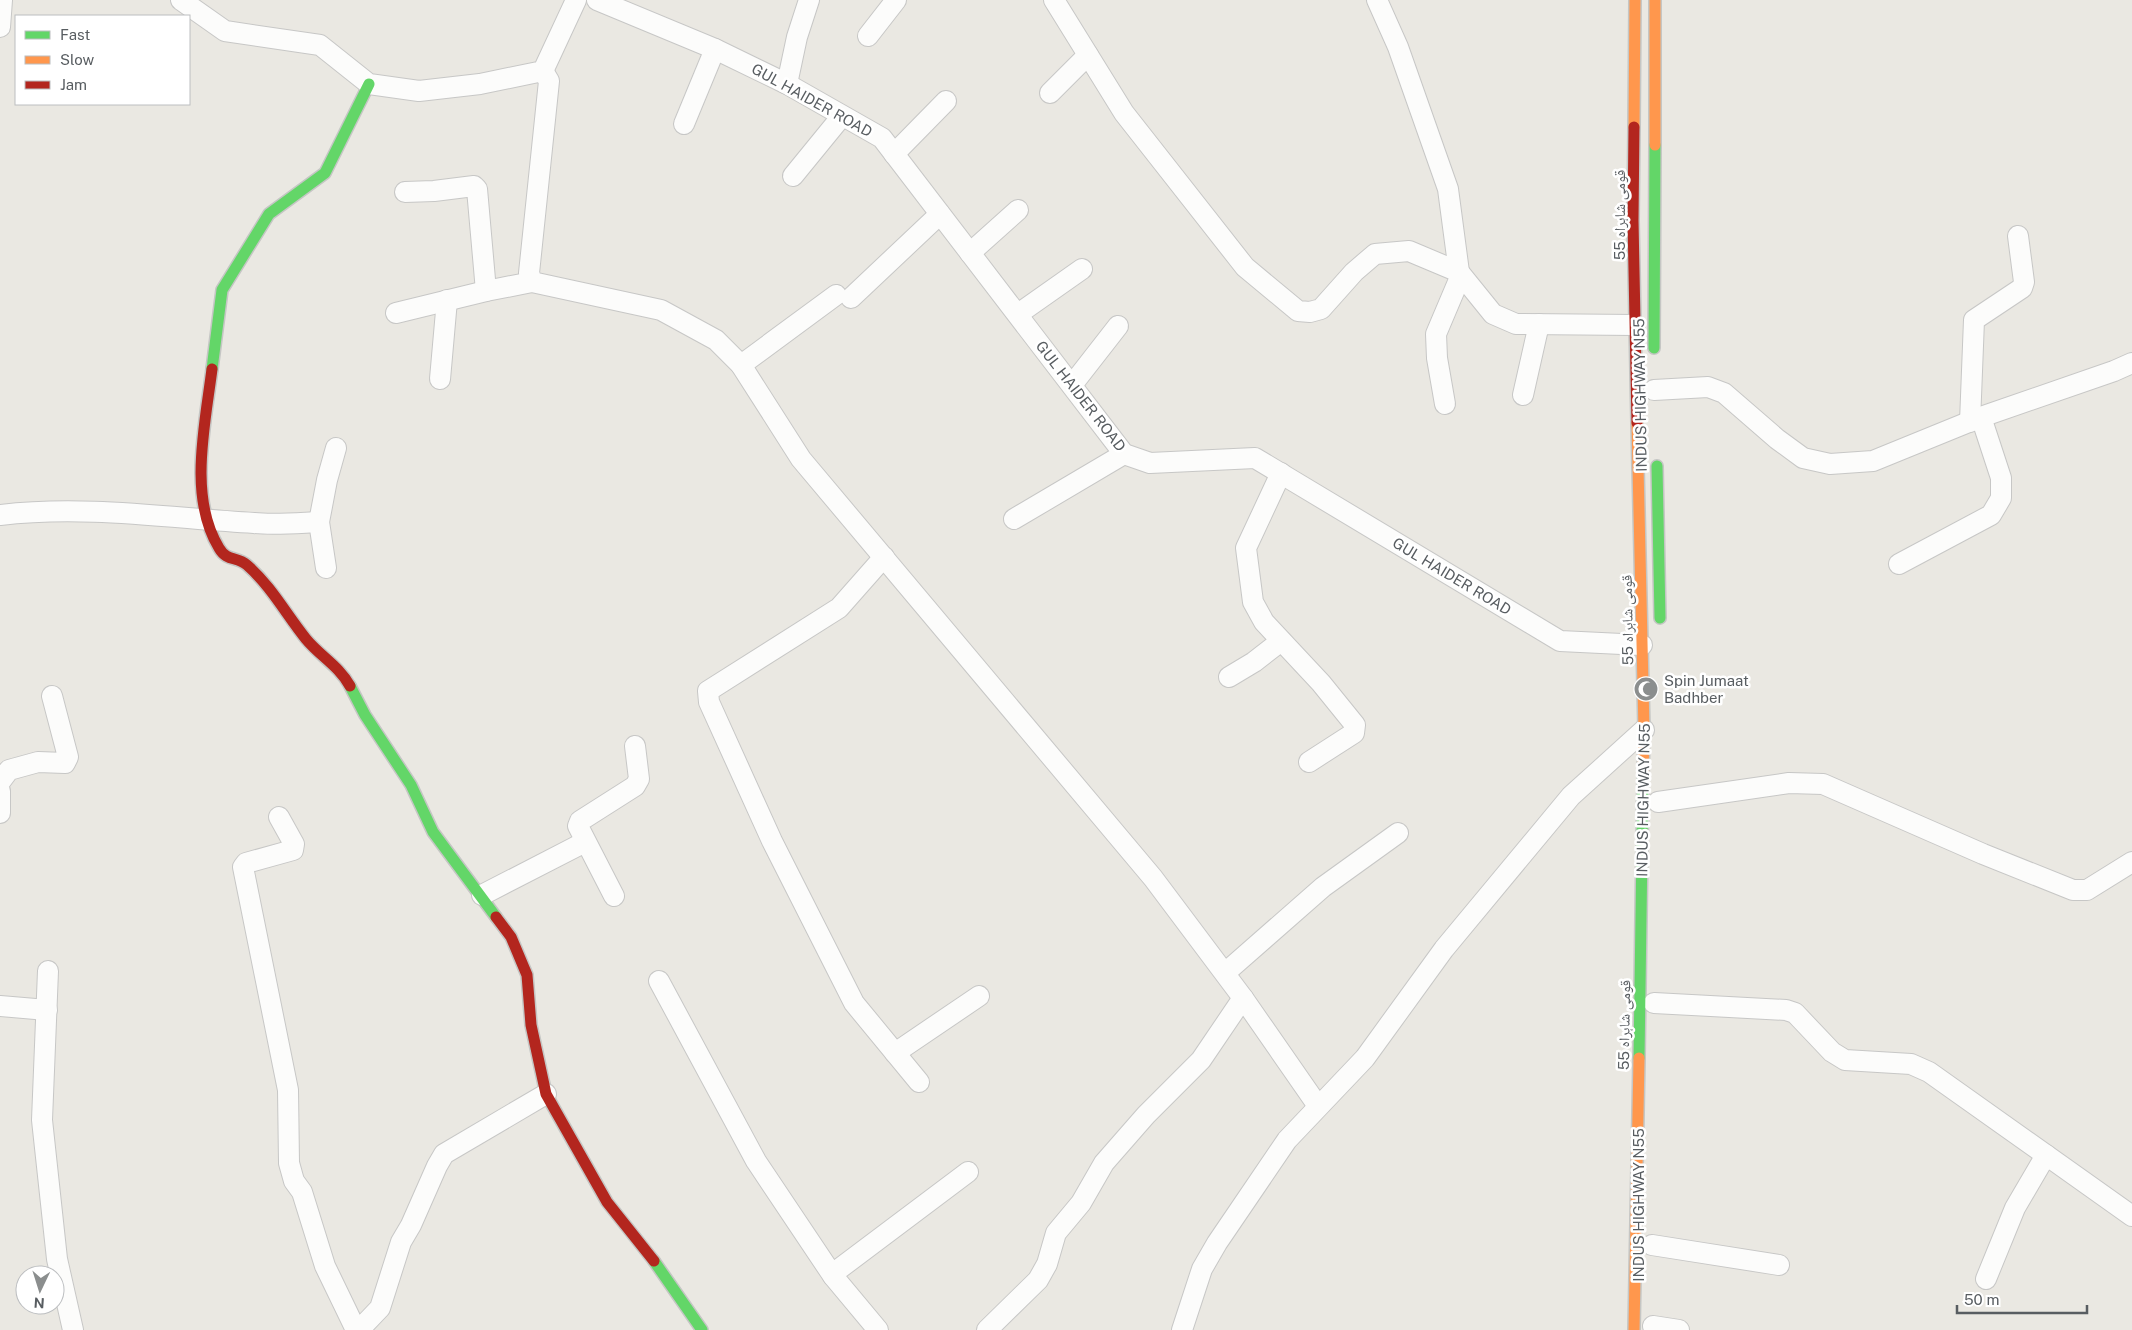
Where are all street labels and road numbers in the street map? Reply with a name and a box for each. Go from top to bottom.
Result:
street label: GUL HAIDER ROAD [749,60,875,140]
street label: قومی شاہراہ 55 [1611,170,1630,260]
street label: INDUS HIGHWAY N55 [1630,318,1650,472]
street label: GUL HAIDER ROAD [1033,337,1129,455]
street label: GUL HAIDER ROAD [1390,534,1514,618]
street label: قومی شاہراہ 55 [1618,575,1638,665]
street label: INDUS HIGHWAY N55 [1633,723,1653,877]
street label: قومی شاہراہ 55 [1615,980,1635,1070]
street label: INDUS HIGHWAY N55 [1630,1128,1647,1282]

